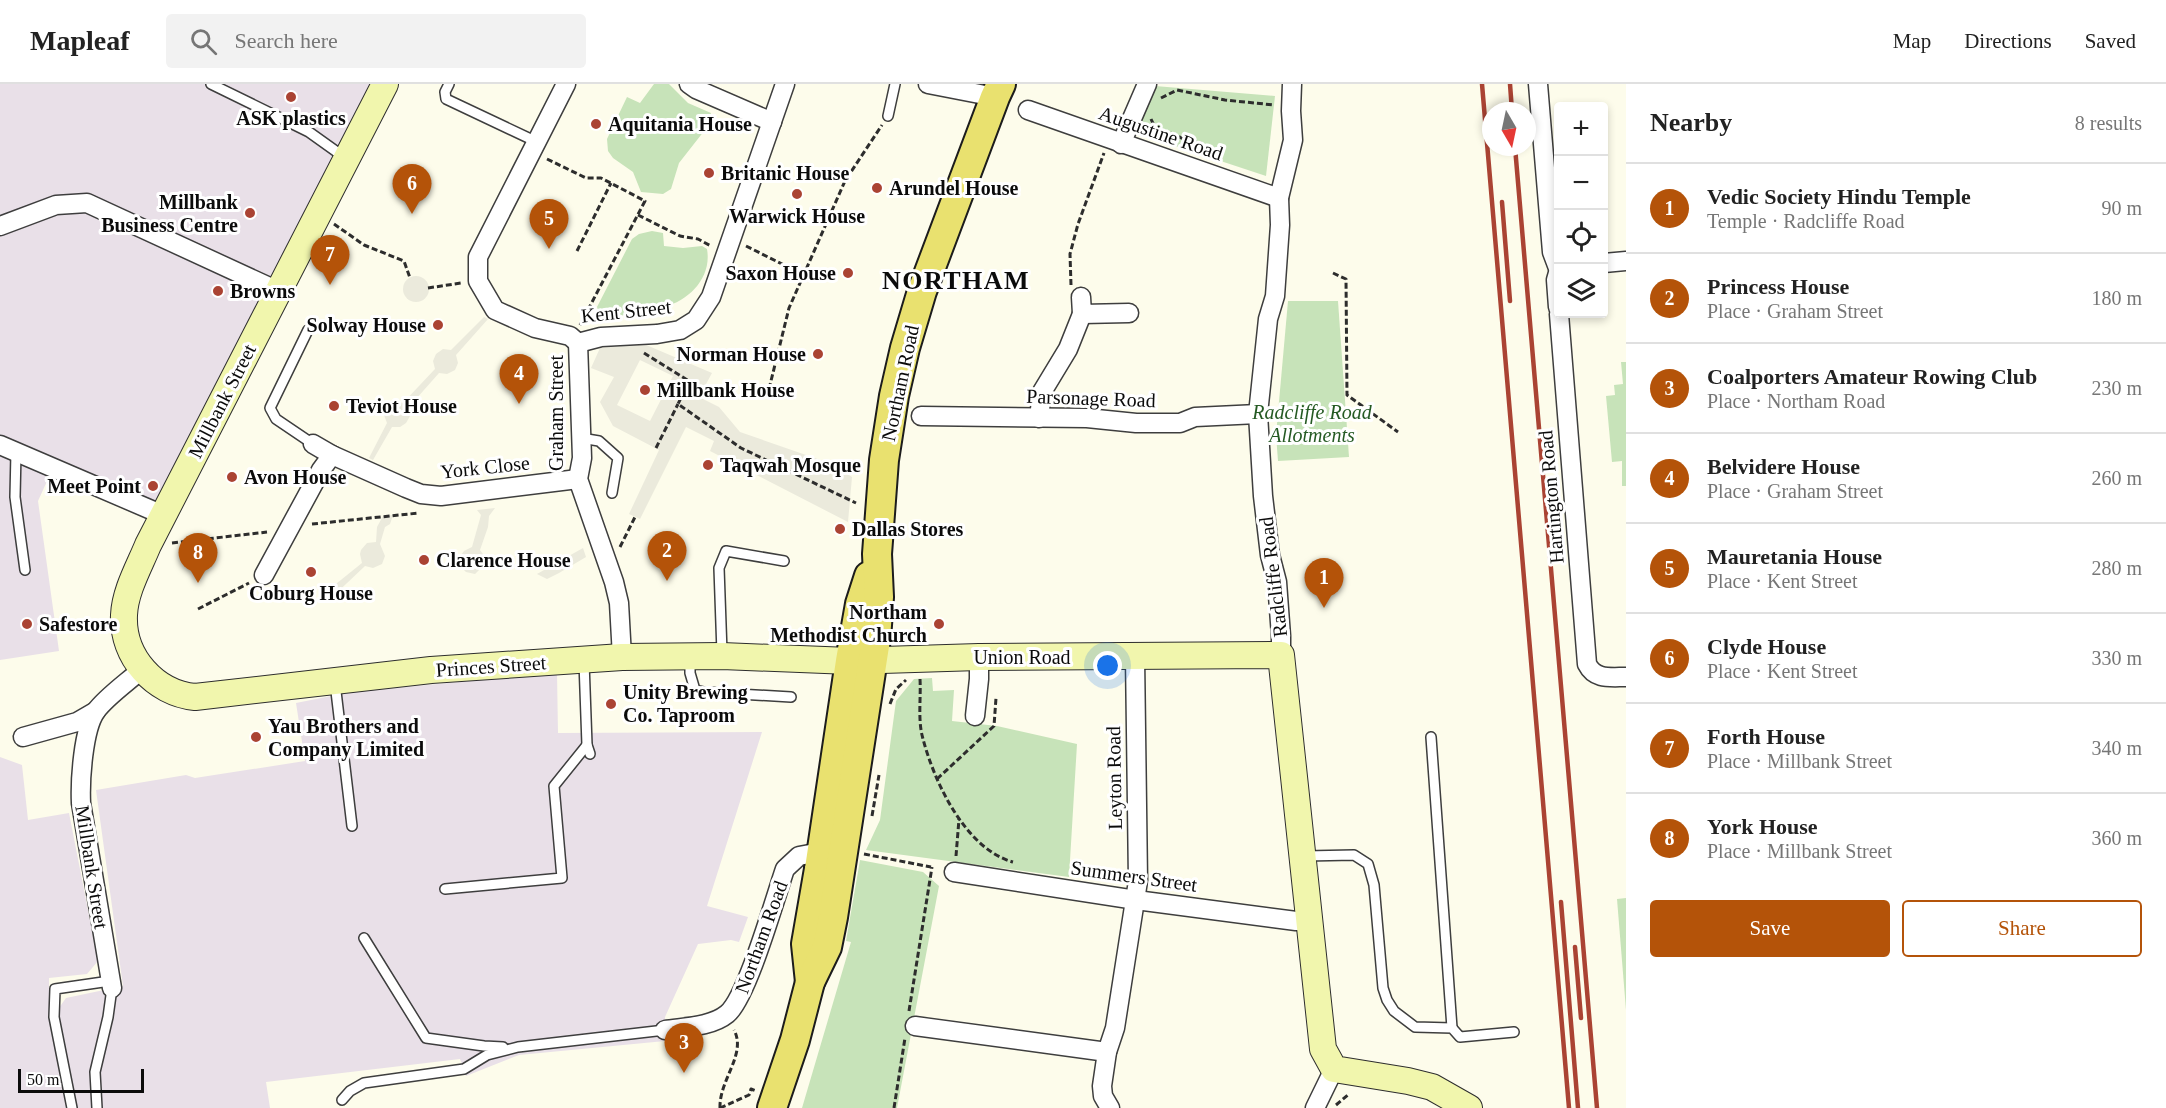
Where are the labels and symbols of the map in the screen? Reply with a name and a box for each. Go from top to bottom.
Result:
marker: ASK plastics [284,90,298,104]
street label: Augustine Road [1096,102,1226,165]
north arrow [1482,102,1536,156]
place label: ASK plastics [236,107,346,130]
place label: Aquitania House [608,113,752,136]
marker: Aquitania House [589,117,603,131]
place label: Britanic House [721,162,849,184]
pin: 6 [392,164,432,214]
marker: Britanic House [702,166,716,180]
place label: Arundel House [889,177,1019,199]
marker: Arundel House [870,181,884,195]
marker: Warwick House [790,187,804,201]
place label: Millbank Business Centre [101,191,239,236]
pin: 5 [530,200,568,249]
place label: Warwick House [729,205,865,227]
marker: Millbank Business Centre [243,206,257,220]
pin: 7 [310,236,350,285]
place label: Saxon House [725,262,836,284]
marker: Saxon House [841,266,855,280]
district label: NORTHAM [882,266,1030,295]
place label: Browns [230,280,295,302]
marker: Browns [211,284,225,298]
street label: Kent Street [580,295,673,327]
place label: Solway House [307,314,426,337]
marker: Solway House [431,318,445,332]
street label: Northam Road [877,323,923,443]
street label: Millbank Street [184,340,260,462]
place label: Norman House [677,343,806,365]
marker: Norman House [811,347,825,361]
pin: 4 [500,354,538,404]
street label: Graham Street [545,355,567,471]
place label: Millbank House [657,379,794,401]
marker: Millbank House [638,383,652,397]
street label: Parsonage Road [1026,385,1156,412]
place label: Teviot House [346,395,457,417]
marker: Teviot House [327,399,341,413]
park label: Radcliffe Road Allotments [1251,401,1373,446]
street label: Hartington Road [1534,429,1569,565]
street label: York Close [439,451,531,483]
place label: Taqwah Mosque [720,454,861,477]
marker: Taqwah Mosque [701,458,715,472]
place label: Avon House [244,466,347,488]
marker: Avon House [225,470,239,484]
place label: Meet Point [47,475,141,497]
marker: Meet Point [146,479,160,493]
street label: Radcliffe Road [1255,515,1291,639]
place label: Dallas Stores [852,518,964,540]
marker: Dallas Stores [833,522,847,536]
pin: 2 [648,532,686,581]
pin: 8 [178,534,218,583]
place label: Clarence House [436,549,571,571]
marker: Clarence House [417,553,431,567]
pin: 1 [1304,558,1344,608]
marker: Coburg House [304,565,318,579]
place label: Coburg House [249,582,373,605]
place label: Northam Methodist Church [770,601,927,646]
place label: Safestore [39,613,118,635]
marker: Safestore [20,617,34,631]
marker: Northam Methodist Church [932,617,946,631]
street label: Union Road [973,646,1071,668]
street label: Princes Street [435,651,547,681]
your location [1093,651,1122,680]
place label: Unity Brewing Co. Taproom [623,681,748,727]
marker: Unity Brewing Co. Taproom [604,697,618,711]
place label: Yau Brothers and Company Limited [268,715,424,761]
street label: Leyton Road [1102,726,1127,830]
marker: Yau Brothers and Company Limited [249,730,263,744]
street label: Millbank Street [71,804,113,931]
street label: Summers Street [1069,856,1199,896]
street label: Northam Road [730,878,792,996]
pin: 3 [664,1024,704,1073]
scale bar [18,1066,144,1094]

